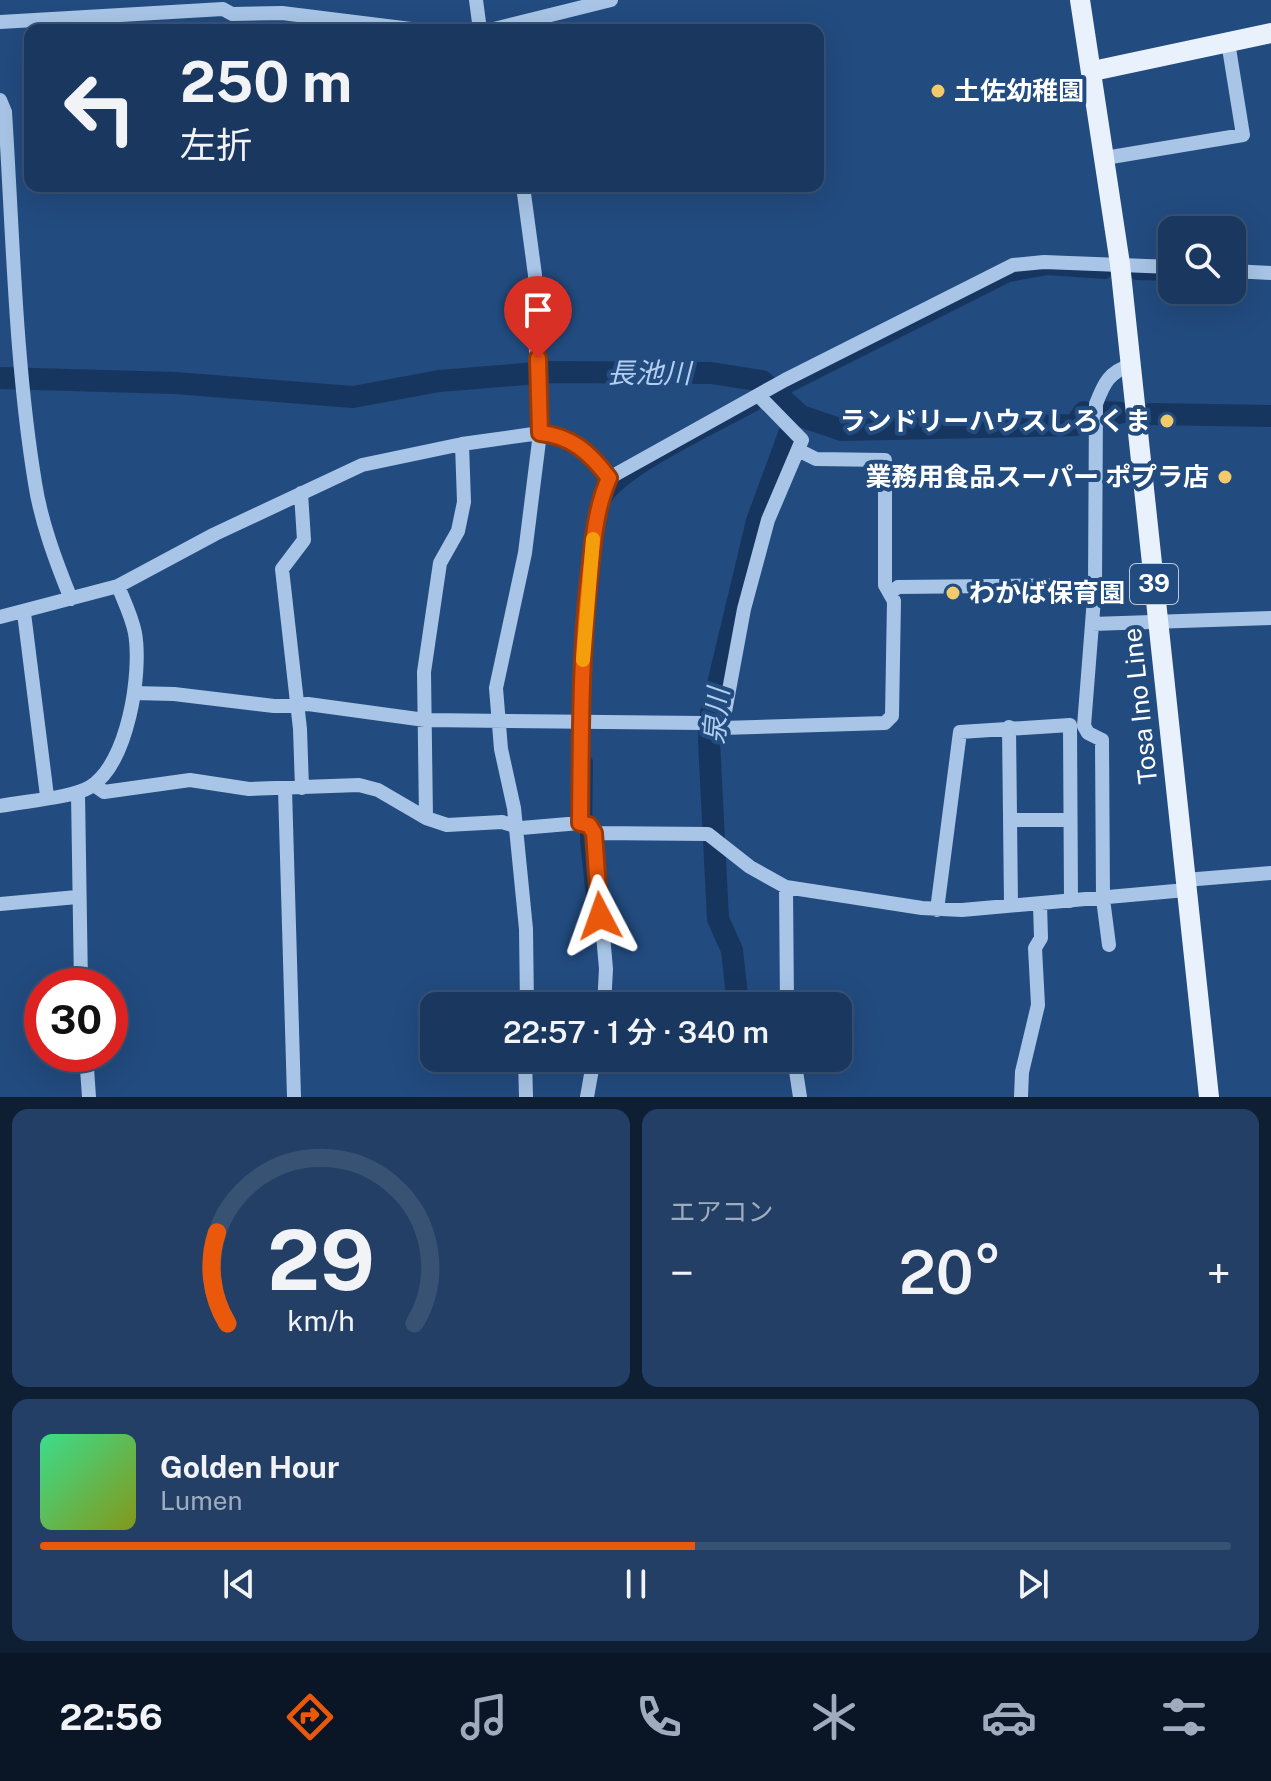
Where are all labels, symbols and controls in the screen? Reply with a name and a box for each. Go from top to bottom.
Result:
text: 250 m [180,49,352,115]
icon: left [48,56,152,160]
place label: 土佐幼稚園 [954,75,1084,106]
marker: 土佐幼稚園 [929,82,947,100]
text: 左折 [180,124,252,166]
map controls [1158,216,1246,304]
button: search [1158,216,1246,304]
pin [504,276,572,358]
icon: arrive [516,288,560,332]
water label: 長池川 [607,356,694,389]
place label: ランドリーハウスしろくま [840,405,1151,436]
marker: ランドリーハウスしろくま [1158,412,1176,430]
place label: 業務用食品スーパー ポプラ店 [865,461,1209,492]
marker: 業務用食品スーパー ポプラ店 [1216,468,1234,486]
road number: 39 [1130,564,1178,604]
place label: わかば保育園 [969,577,1125,608]
marker: わかば保育園 [944,584,962,602]
street label: Tosa Ino Line [1116,627,1163,786]
water label: 泉川 [697,684,735,745]
position arrow [558,874,642,958]
speed limit sign: 30 [24,968,128,1072]
text: 22:57 · 1 分 · 340 m [503,1014,769,1050]
text: エアコン [670,1196,774,1227]
text: 29 [267,1211,375,1309]
text: 20° [899,1237,1002,1308]
text: − [670,1247,694,1299]
text: + [1207,1247,1231,1299]
text: km/h [287,1304,354,1337]
text: Golden Hour [160,1449,339,1485]
text: Lumen [160,1485,243,1516]
icon: previous [217,1562,261,1606]
icon: pause [614,1562,658,1606]
icon: next [1011,1562,1055,1606]
icon: directions [282,1689,338,1745]
icon: music [456,1689,512,1745]
icon: phone [631,1689,687,1745]
icon: climate [806,1689,862,1745]
icon: car [981,1689,1037,1745]
icon: filters [1156,1689,1212,1745]
text: 22:56 [59,1696,163,1738]

